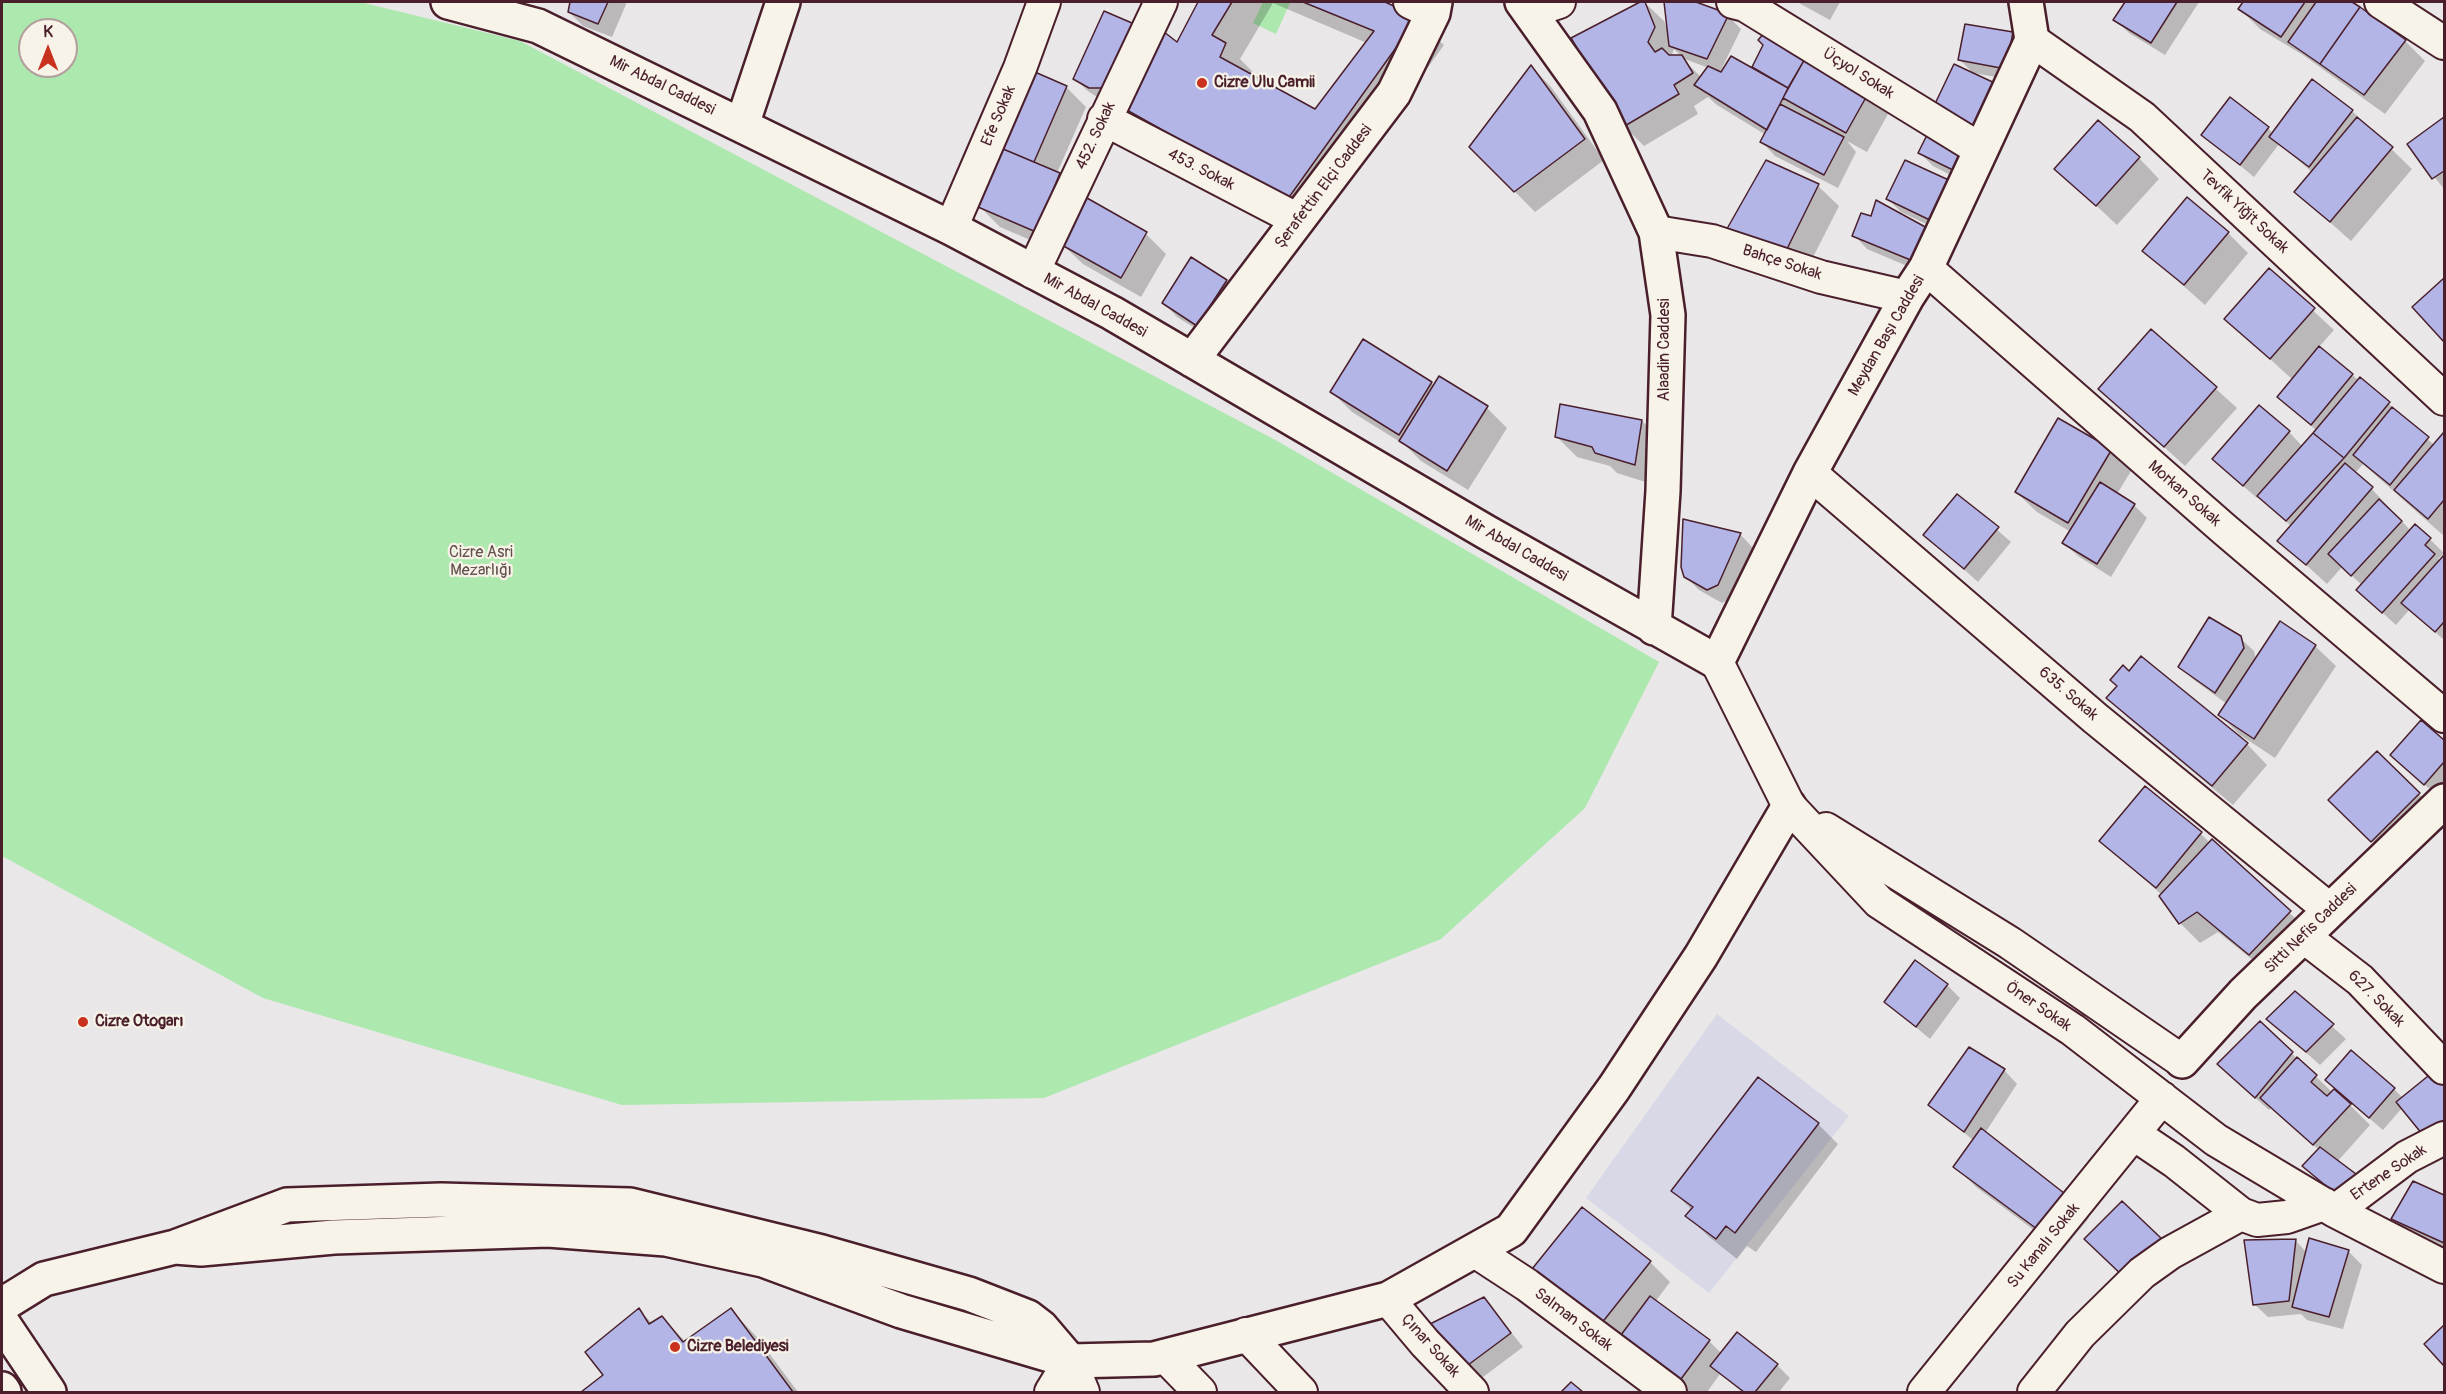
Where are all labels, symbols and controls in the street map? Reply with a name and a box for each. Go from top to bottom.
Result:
north arrow [18,18,78,78]
text: K [43,22,53,42]
street label: Üçyol Sokak [1819,45,1897,103]
street label: Mir Abdal Caddesi [606,52,718,120]
place label: Cizre Ulu Camii [1214,73,1315,93]
marker: Cizre Ulu Camii [1195,76,1209,90]
street label: Efe Sokak [978,83,1020,149]
street label: 452. Sokak [1072,99,1120,173]
street label: Şerafettin Elçi Caddesi [1271,121,1377,253]
street label: 453. Sokak [1164,145,1238,195]
street label: Tevfik Yiğit Sokak [2196,166,2292,258]
street label: Bahçe Sokak [1740,241,1824,285]
street label: Mir Abdal Caddesi [1040,270,1150,342]
street label: Meydan Başı Caddesi [1845,272,1929,400]
street label: Alaadin Caddesi [1655,298,1675,402]
street label: Morkan Sokak [2143,457,2225,531]
street label: Mir Abdal Caddesi [1461,512,1571,586]
park label: Cizre Asri Mezarlığı [449,543,513,581]
street label: 635. Sokak [2034,663,2102,725]
street label: Sitti Nefis Caddesi [2261,880,2361,978]
street label: 627. Sokak [2344,967,2408,1031]
street label: Öner Sokak [2001,978,2075,1036]
place label: Cizre Otogarı [95,1012,184,1032]
marker: Cizre Otogarı [76,1015,90,1029]
street label: Ertene Sokak [2347,1141,2431,1205]
street label: Su Kanalı Sokak [2004,1199,2084,1293]
street label: Salman Sokak [1530,1284,1616,1356]
street label: Çınar Sokak [1397,1310,1463,1382]
place label: Cizre Belediyesi [687,1337,789,1357]
marker: Cizre Belediyesi [668,1340,682,1354]

